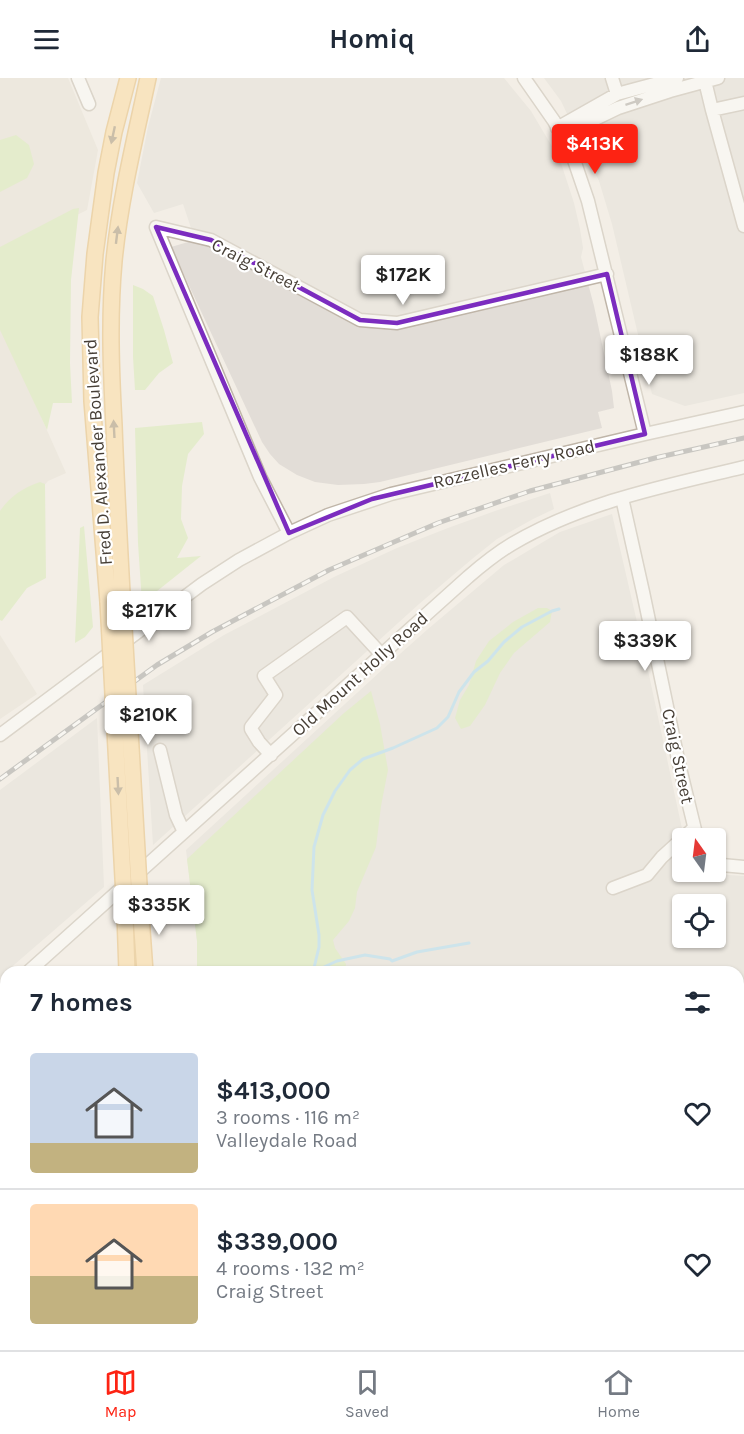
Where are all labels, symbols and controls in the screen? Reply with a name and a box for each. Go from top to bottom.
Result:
icon: menu [30,23,63,56]
text: Homiq [329,23,415,55]
icon: share [681,23,714,56]
one-way arrow [625,97,643,107]
pin: $413K [553,124,637,175]
one-way arrow [108,125,118,144]
text: $413K [566,132,624,155]
one-way arrow [113,225,122,244]
street label: Craig Street [208,233,304,297]
pin: $172K [361,255,445,306]
text: $172K [375,263,431,286]
pin: $188K [607,335,691,386]
street label: Fred D. Alexander Boulevard [79,338,117,566]
text: $188K [619,343,679,366]
one-way arrow [109,420,118,439]
street label: Rozzelles Ferry Road [431,435,597,493]
pin: $217K [107,591,191,642]
text: $217K [121,599,177,622]
street label: Old Mount Holly Road [287,607,433,741]
pin: $339K [603,621,687,672]
text: $339K [613,629,677,652]
pin: $210K [106,695,190,746]
text: $210K [119,703,177,726]
street label: Craig Street [657,706,699,806]
one-way arrow [113,777,122,796]
north arrow [672,828,726,882]
map controls [672,828,726,948]
pin: $335K [117,885,201,936]
text: $335K [127,893,191,916]
button: locate [672,894,726,948]
icon: filters [681,986,714,1019]
text: 7 homes [30,987,133,1018]
text: $413,000 [216,1075,331,1106]
icon: home [78,1077,150,1149]
icon: heart [681,1097,714,1130]
text: 3 rooms · 116 m² [216,1106,360,1129]
text: Valleydale Road [216,1129,358,1152]
text: $339,000 [216,1226,338,1257]
icon: home [78,1228,150,1300]
icon: heart [681,1248,714,1281]
text: 4 rooms · 132 m² [216,1257,365,1280]
text: Craig Street [216,1280,323,1303]
tab: Map [104,1366,137,1421]
tab: Saved [345,1366,389,1421]
tab: Home [597,1366,640,1421]

